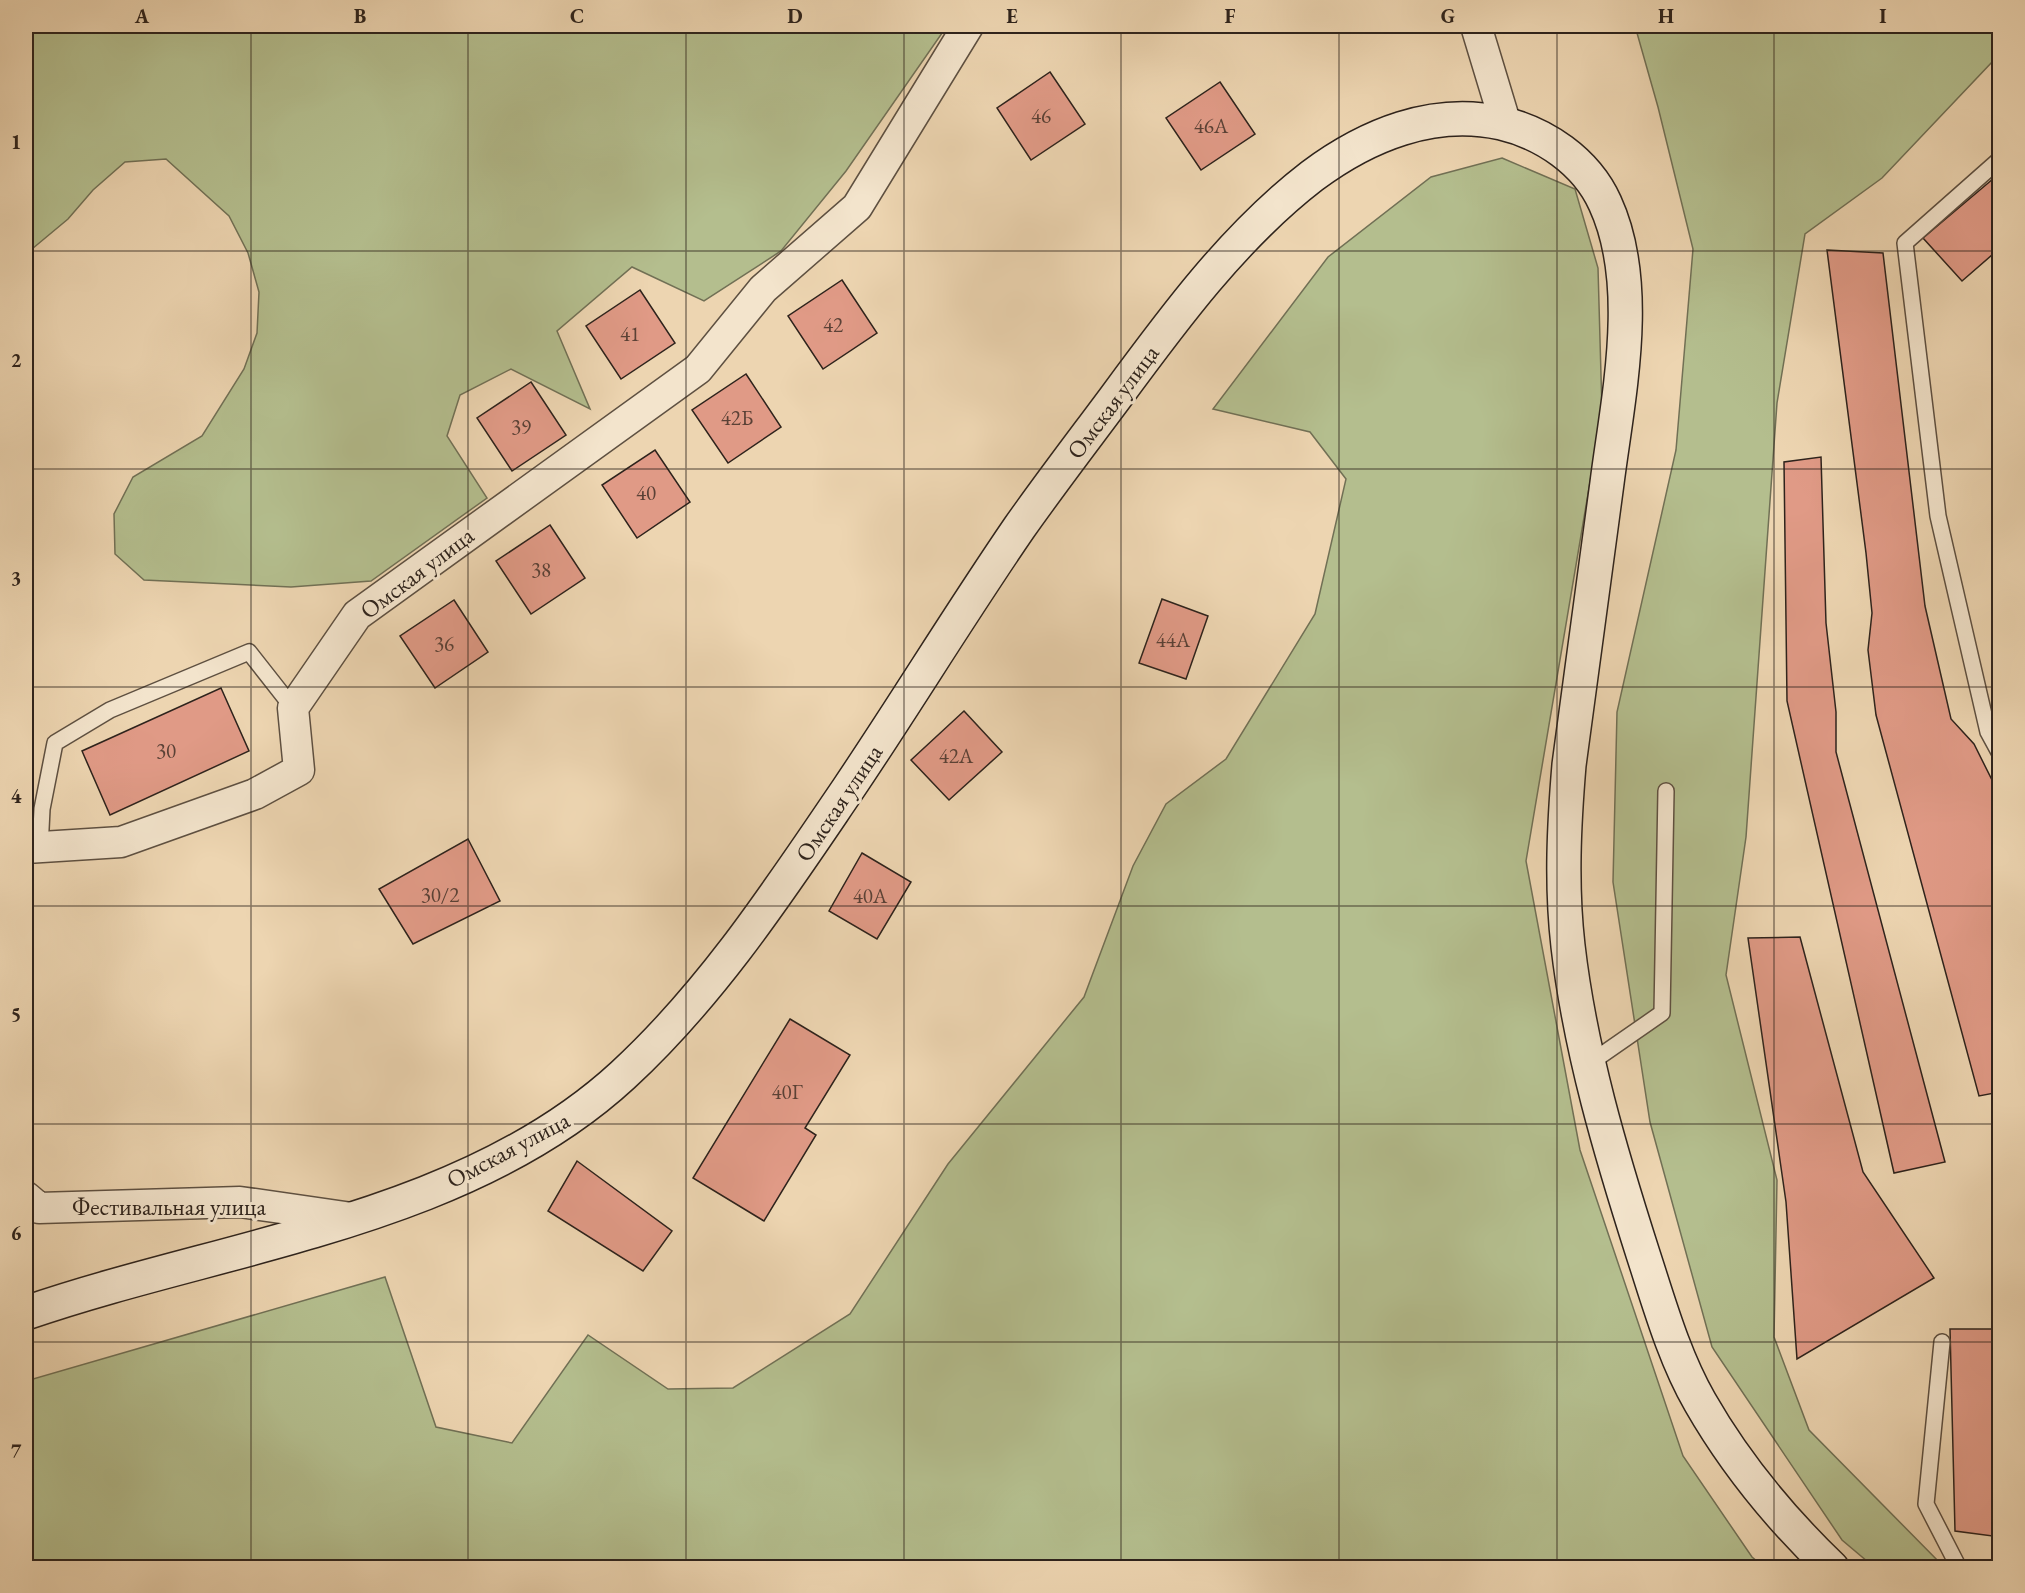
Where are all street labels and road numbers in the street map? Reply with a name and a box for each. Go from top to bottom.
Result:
street label: Омская улица [1060,338,1166,465]
street label: Омская улица [353,519,480,626]
street label: Омская улица [788,738,889,867]
street label: Омская улица [441,1104,575,1195]
street label: Фестивальная улица [72,1191,266,1222]

